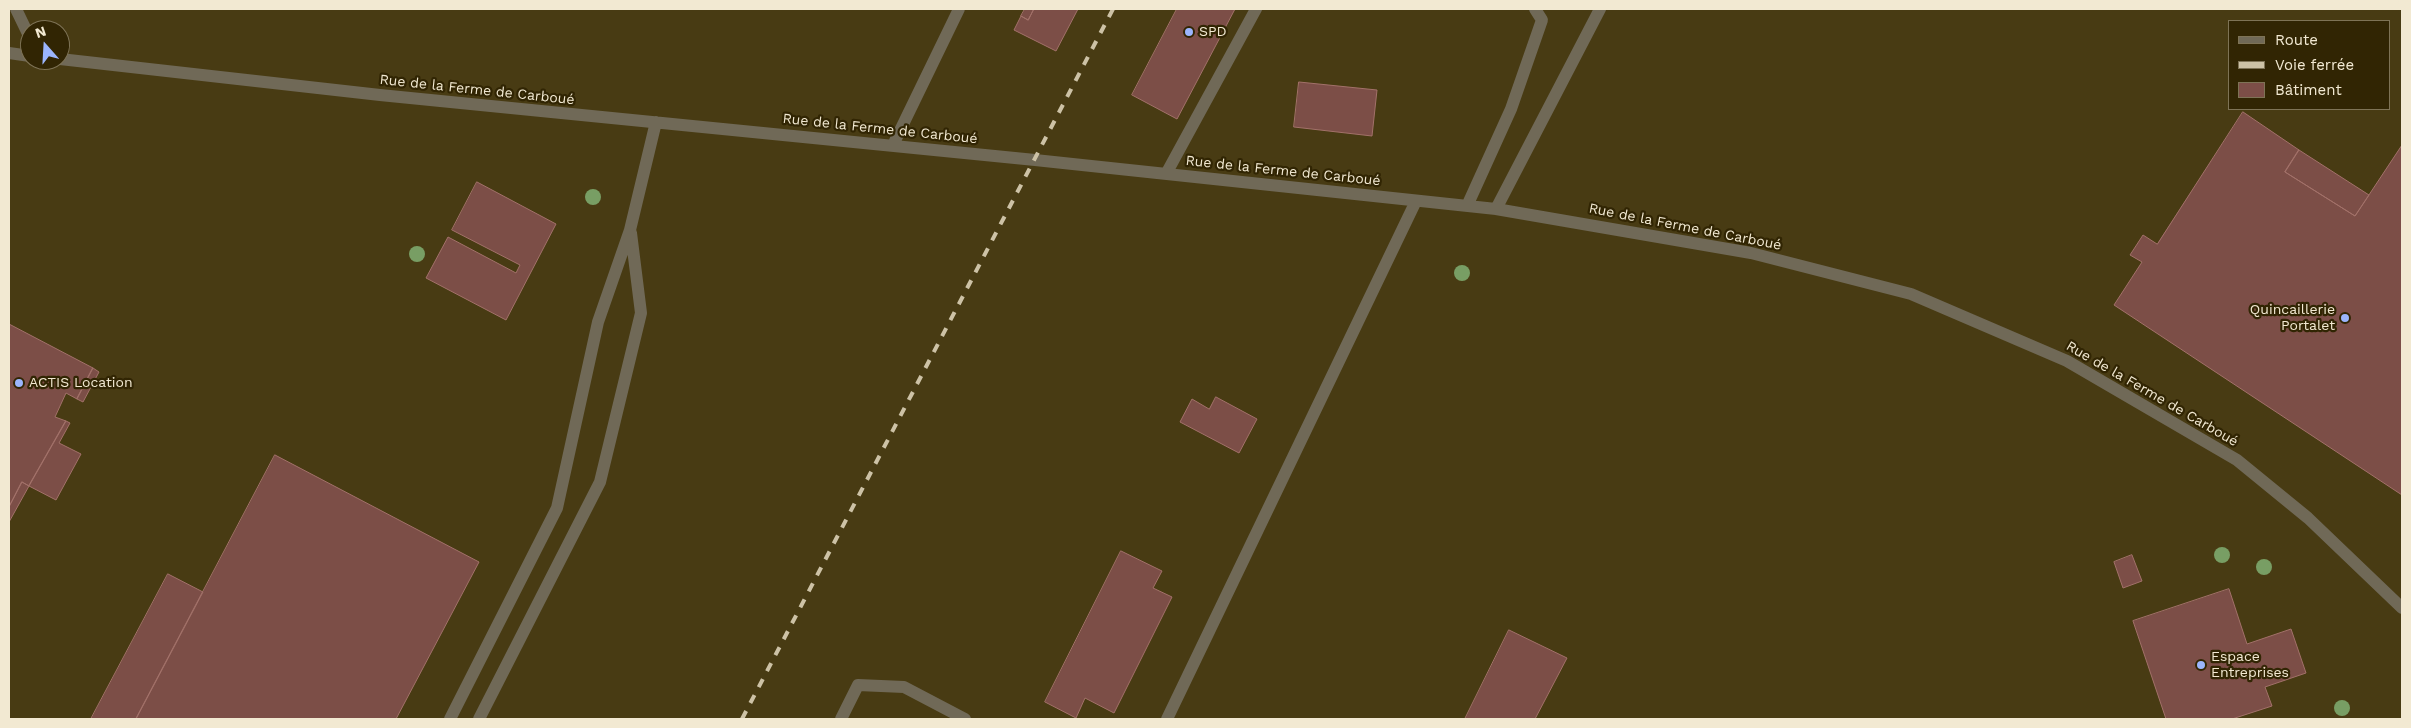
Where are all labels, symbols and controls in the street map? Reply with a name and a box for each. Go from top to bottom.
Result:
north arrow [20,20,70,70]
legend [2228,20,2391,110]
text: N [33,23,48,41]
place label: SPD [1199,24,1227,40]
marker: SPD [1183,26,1195,38]
text: Route [2275,31,2318,49]
text: Voie ferrée [2275,56,2354,74]
street label: Rue de la Ferme de Carboué [379,71,575,109]
text: Bâtiment [2275,81,2342,99]
street label: Rue de la Ferme de Carboué [782,110,978,148]
street label: Rue de la Ferme de Carboué [1185,152,1381,190]
street label: Rue de la Ferme de Carboué [1587,200,1783,254]
place label: Quincaillerie Portalet [2250,302,2335,334]
marker: Quincaillerie Portalet [2339,312,2351,324]
street label: Rue de la Ferme de Carboué [2063,338,2241,450]
place label: ACTIS Location [29,375,133,391]
marker: ACTIS Location [13,377,25,389]
place label: Espace Entreprises [2211,649,2289,682]
marker: Espace Entreprises [2195,659,2207,671]

